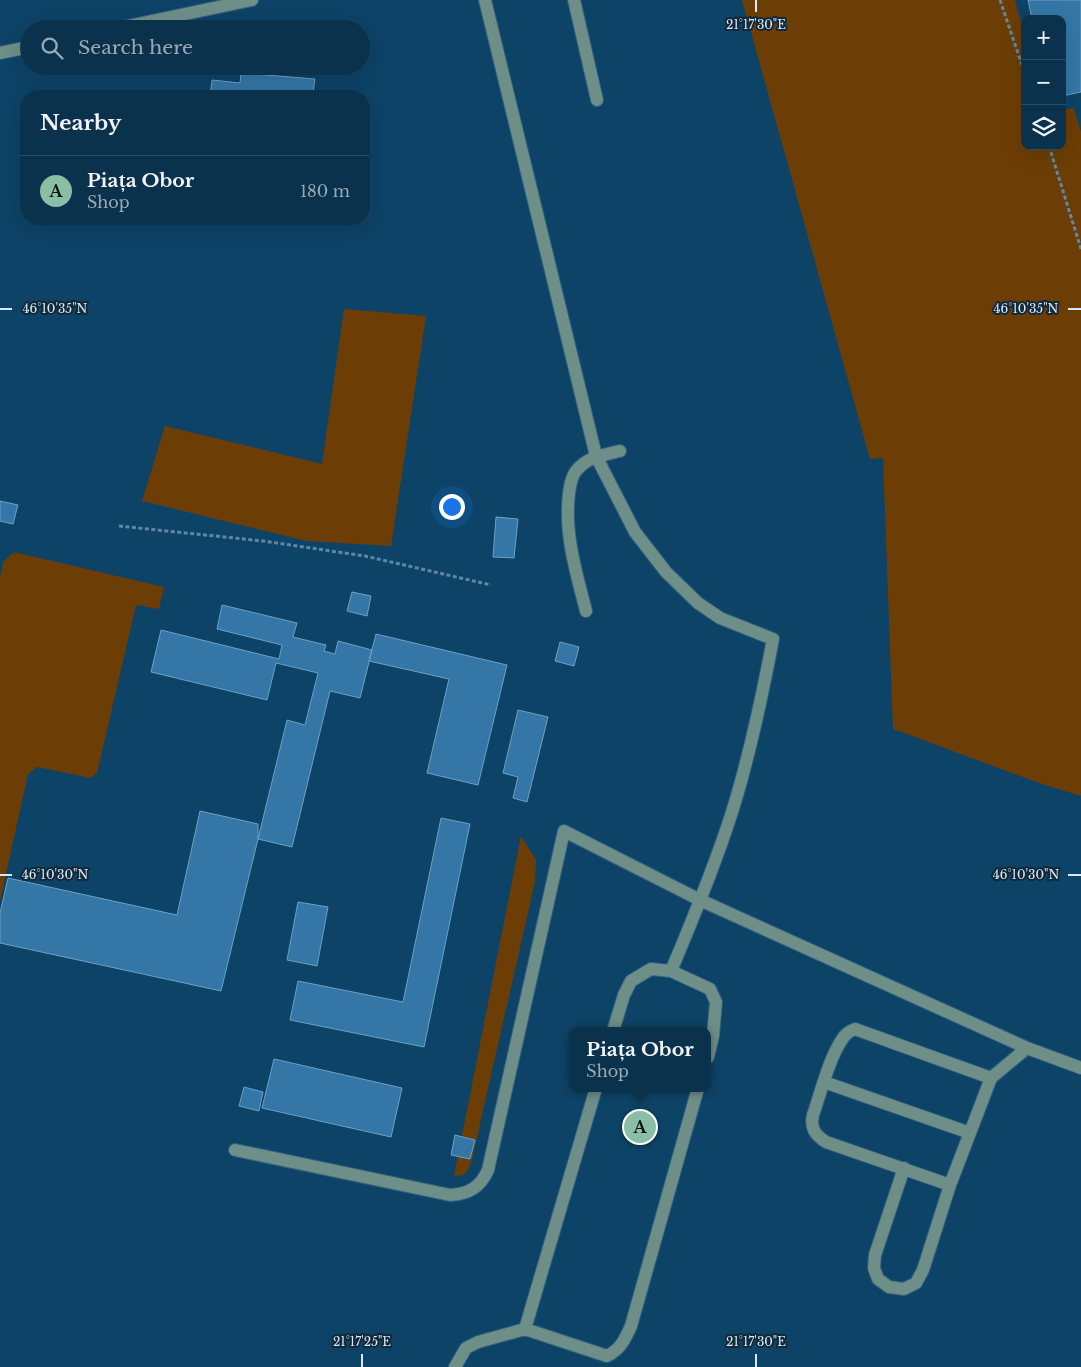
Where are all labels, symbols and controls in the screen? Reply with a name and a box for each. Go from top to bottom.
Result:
map controls [1021,15,1066,150]
button: + [1021,15,1066,60]
text: 21°17'30"E [726,17,786,32]
search box [20,20,370,75]
icon: search [38,34,66,62]
text: Search here [78,36,193,59]
button: − [1021,60,1066,105]
button: layers [1021,105,1066,150]
text: Nearby [40,110,121,136]
text: Piața Obor [87,169,194,192]
text: A [50,181,62,201]
text: 180 m [300,181,350,201]
text: Shop [87,192,130,212]
text: 46°10'35"N [23,301,88,316]
text: 46°10'35"N [994,301,1059,316]
your location [439,494,465,520]
text: 46°10'30"N [22,867,88,882]
text: 46°10'30"N [993,867,1059,882]
popup [569,1027,711,1092]
text: Piața Obor [586,1038,694,1061]
text: Shop [586,1061,629,1081]
pin: A [624,1108,656,1146]
text: 21°17'25"E [333,1334,391,1349]
text: 21°17'30"E [726,1334,786,1349]

